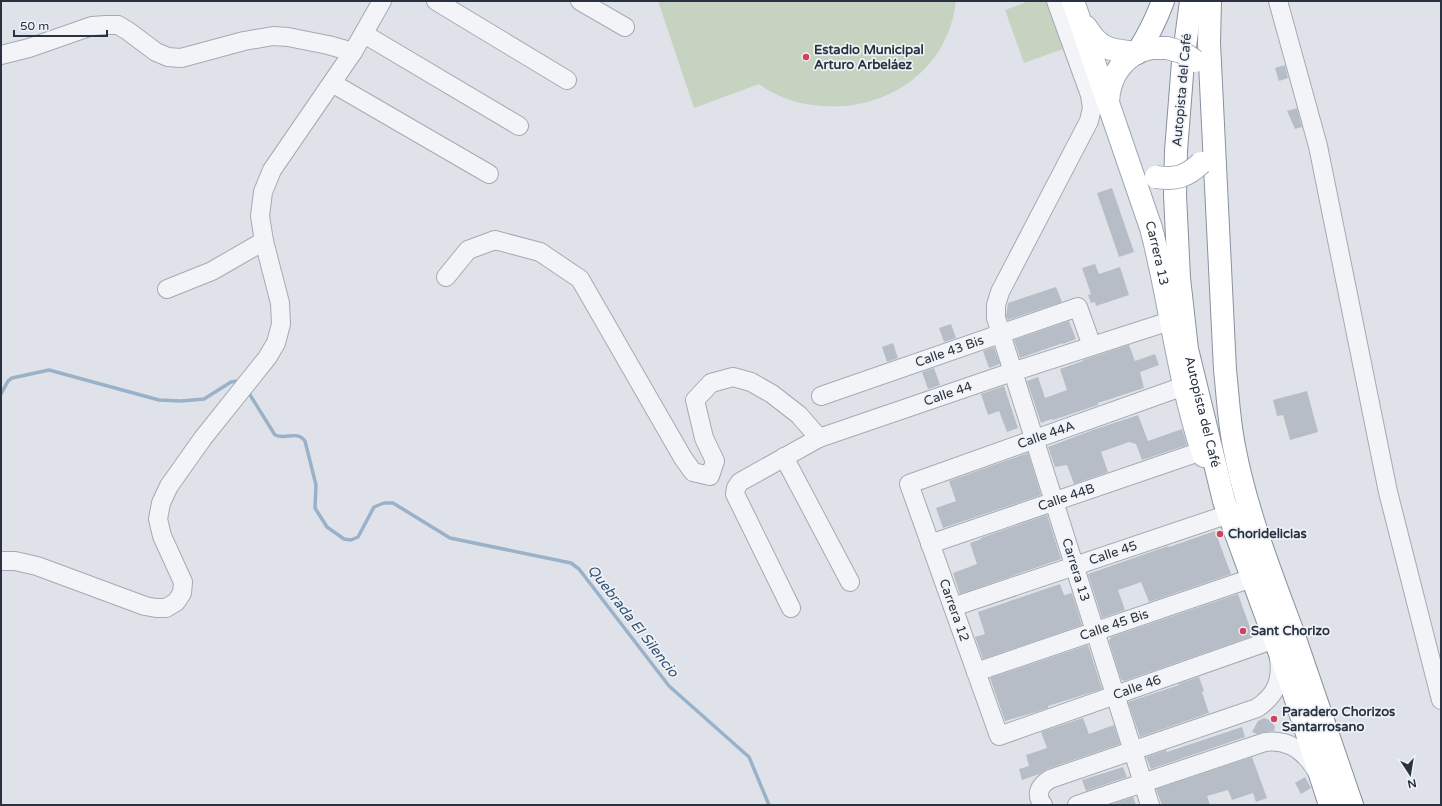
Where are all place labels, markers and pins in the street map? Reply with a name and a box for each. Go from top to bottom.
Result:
place label: Estadio Municipal Arturo Arbeláez [814,42,924,73]
marker: Estadio Municipal Arturo Arbeláez [801,52,811,62]
place label: Choridelicias [1228,526,1307,542]
marker: Choridelicias [1215,529,1225,539]
place label: Sant Chorizo [1251,623,1330,639]
marker: Sant Chorizo [1238,626,1248,636]
place label: Paradero Chorizos Santarrosano [1282,704,1395,735]
marker: Paradero Chorizos Santarrosano [1269,714,1279,724]

